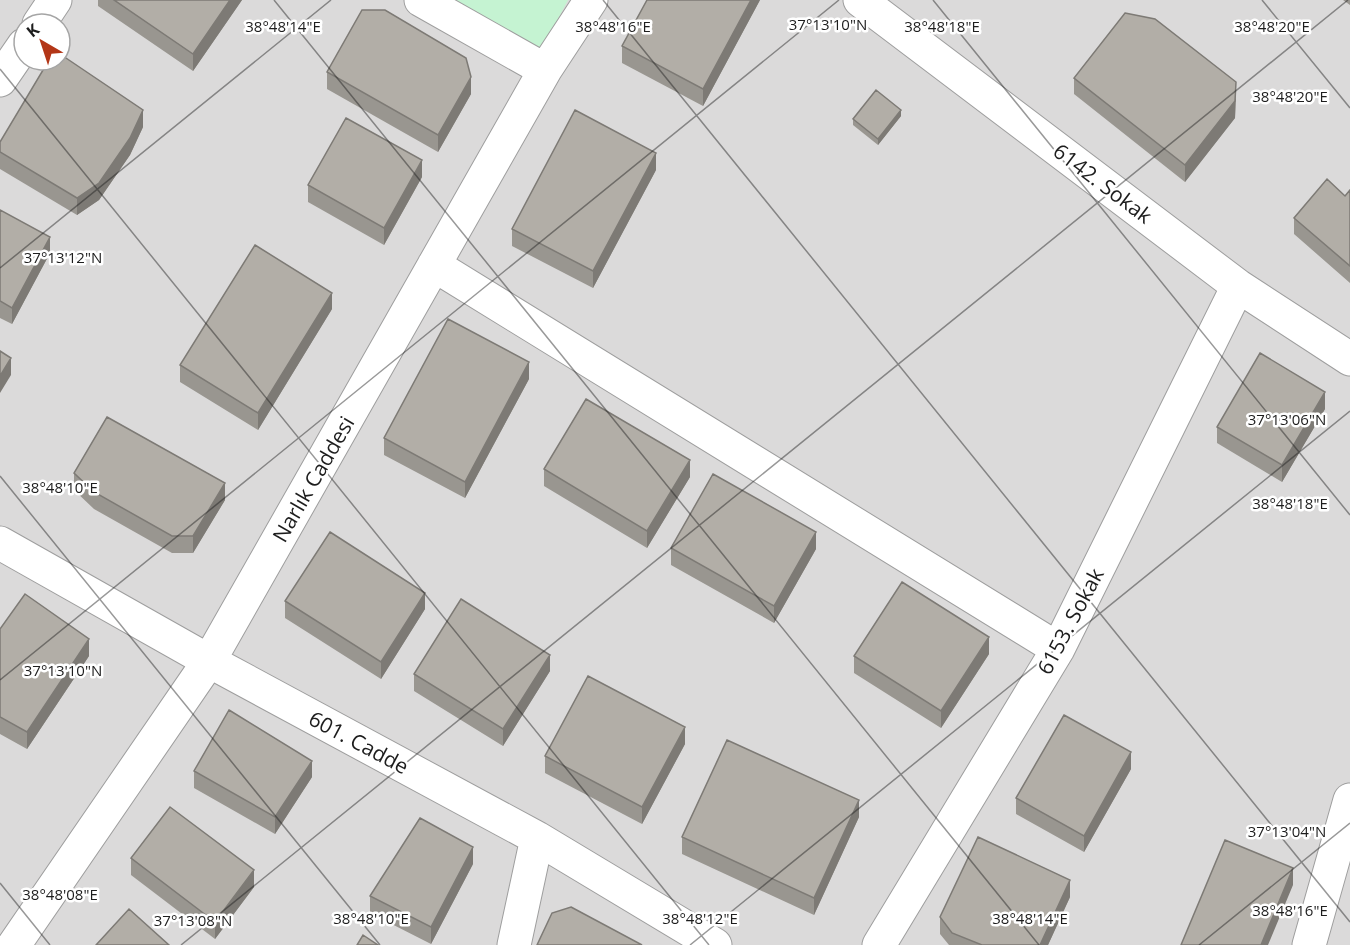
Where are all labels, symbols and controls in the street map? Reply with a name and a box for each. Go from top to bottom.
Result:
north arrow [12,12,72,72]
text: 37°13'10"N [789,14,867,34]
text: 38°48'14"E [245,16,321,36]
text: 38°48'16"E [575,16,651,36]
text: 38°48'18"E [904,16,980,36]
text: 38°48'20"E [1234,16,1310,36]
text: K [22,18,44,42]
text: 38°48'20"E [1252,86,1328,106]
street label: 6142. Sokak [1048,137,1158,229]
text: 37°13'12"N [24,247,102,267]
text: 37°13'06"N [1248,409,1326,429]
street label: Narlık Caddesi [266,411,360,547]
text: 38°48'10"E [22,477,98,497]
text: 38°48'18"E [1252,493,1328,513]
street label: 6153. Sokak [1030,563,1110,679]
text: 37°13'10"N [24,660,102,680]
street label: 601. Cadde [304,704,414,780]
text: 37°13'04"N [1248,821,1326,841]
text: 38°48'08"E [22,884,98,904]
text: 38°48'16"E [1252,900,1328,920]
text: 38°48'10"E [333,908,409,928]
text: 38°48'12"E [662,908,738,928]
text: 38°48'14"E [992,908,1068,928]
text: 37°13'08"N [154,910,232,930]

